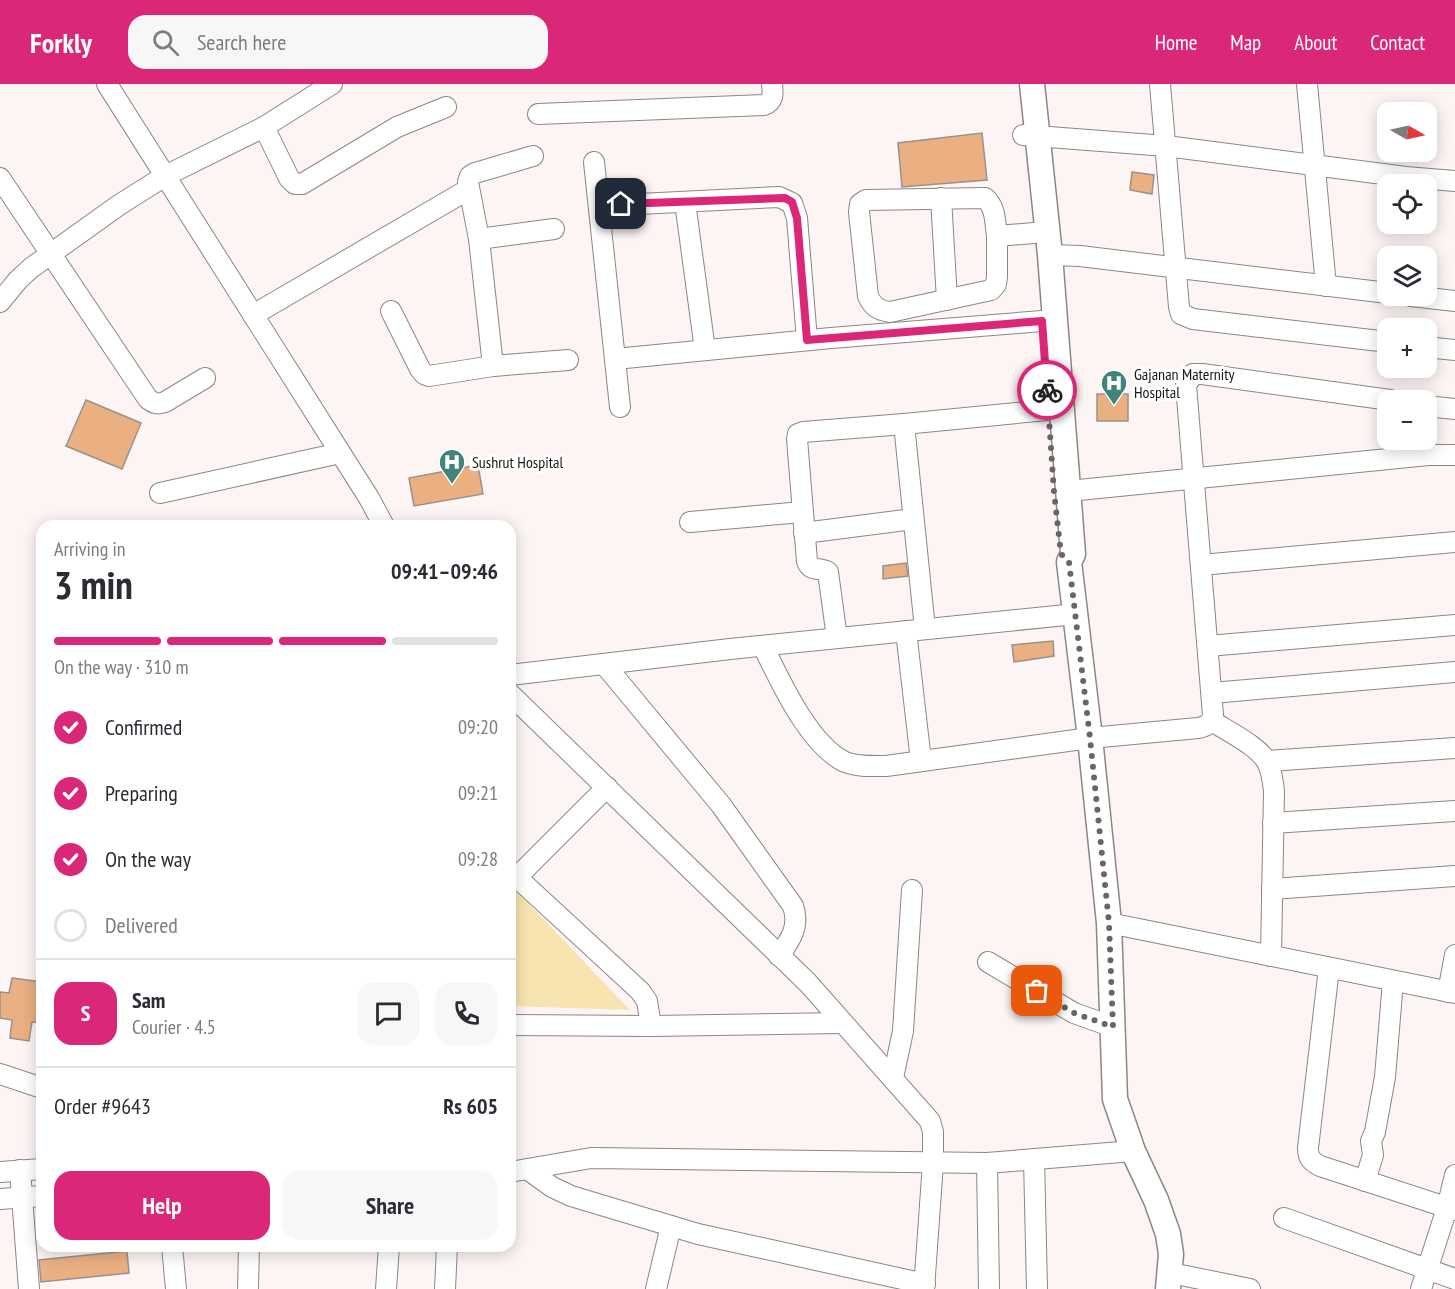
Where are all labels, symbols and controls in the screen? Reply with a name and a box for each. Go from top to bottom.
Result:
search box [128,15,548,69]
text: Forkly [30,24,92,61]
icon: search [149,26,182,59]
text: Search here [197,28,286,56]
text: Home [1155,29,1197,56]
text: Map [1230,29,1261,56]
text: About [1294,29,1337,56]
text: Contact [1370,29,1425,56]
north arrow [1377,102,1437,162]
map controls [1377,102,1437,450]
button: locate [1377,174,1437,234]
pin [595,178,646,229]
icon: home [604,187,637,220]
button: layers [1377,246,1437,306]
button: + [1377,318,1437,378]
courier [1017,360,1077,420]
place label: Gajanan Maternity Hospital [1134,364,1235,402]
hospital icon: Gajanan Maternity Hospital [1099,368,1129,406]
icon: bike [1031,374,1064,407]
button: − [1377,390,1437,450]
hospital icon: Sushrut Hospital [437,447,467,485]
place label: Sushrut Hospital [472,452,563,472]
text: Arriving in [54,536,126,562]
text: 09:41–09:46 [391,557,498,585]
text: 3 min [54,559,133,610]
text: On the way · 310 m [54,654,189,680]
icon: check [54,711,87,744]
text: Confirmed [105,713,182,741]
text: 09:20 [458,714,498,740]
icon: check [54,777,87,810]
text: Preparing [105,779,178,807]
text: 09:21 [458,780,498,806]
icon: check [54,843,87,876]
text: On the way [105,845,191,873]
text: 09:28 [458,846,498,872]
text: Delivered [105,911,178,939]
pin [1011,965,1062,1016]
icon: bag [1020,974,1053,1007]
button: chat [357,982,420,1045]
button: phone [435,982,498,1045]
text: Sam [132,986,165,1014]
text: S [81,999,90,1027]
text: Courier · 4.5 [132,1014,216,1040]
text: Order #9643 [54,1092,151,1120]
text: Rs 605 [443,1092,498,1120]
button: Help [54,1171,270,1240]
button: Share [282,1171,498,1240]

